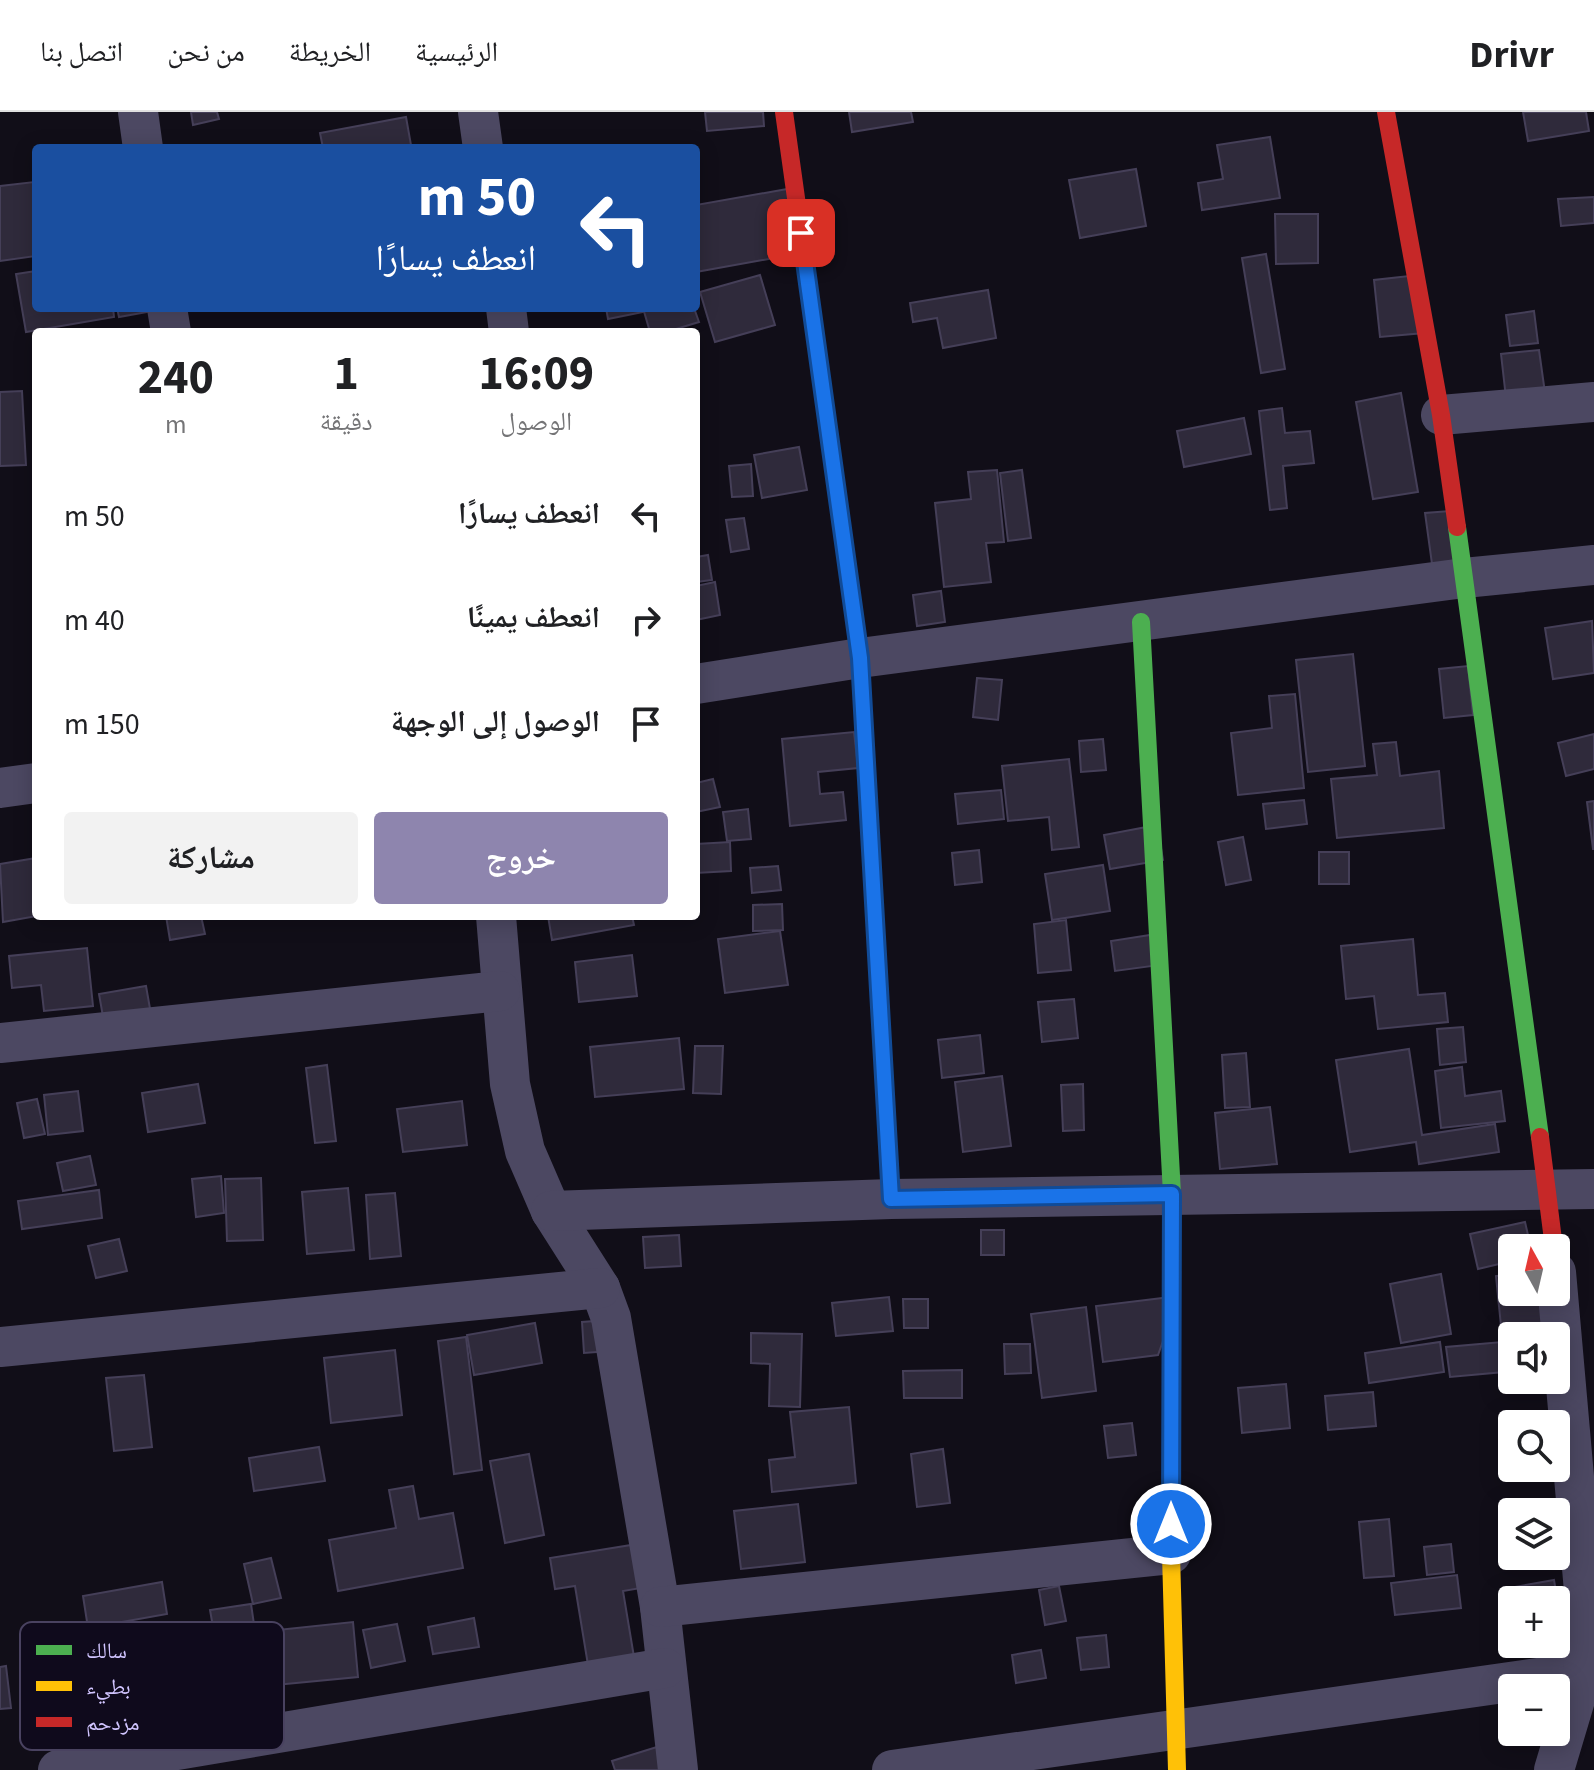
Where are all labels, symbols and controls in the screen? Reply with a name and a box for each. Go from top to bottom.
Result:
text: Drivr [1469,28,1554,82]
text: اتصل بنا [40,32,123,72]
text: من نحن [167,32,245,72]
text: الخريطة [289,32,371,72]
text: الرئيسية [415,32,498,72]
text: 50 m [418,158,536,237]
icon: left [564,176,668,280]
pin [767,199,835,267]
icon: arrive [779,211,823,255]
text: انعطف يسارًا [376,233,536,284]
text: 1 [333,340,359,408]
text: 16:09 [478,340,594,408]
text: 240 [138,344,214,412]
text: دقيقة [320,403,373,440]
text: الوصول [500,403,572,440]
text: m [165,406,187,443]
text: انعطف يسارًا [458,492,600,535]
icon: left [624,494,668,538]
text: 50 m [64,495,125,538]
text: انعطف يمينًا [467,596,600,639]
icon: right [624,598,668,642]
text: 40 m [64,599,125,642]
text: الوصول إلى الوجهة [391,700,600,743]
icon: arrive [624,702,668,746]
text: 150 m [64,703,140,746]
button: مشاركة [64,812,358,904]
button: خروج [374,812,668,904]
north arrow [1498,1234,1570,1306]
map controls [1498,1234,1570,1746]
button: sound [1498,1322,1570,1394]
button: search [1498,1410,1570,1482]
position arrow [1129,1482,1213,1566]
button: layers [1498,1498,1570,1570]
button: + [1498,1586,1570,1658]
legend [20,1622,284,1750]
text: سالك [86,1635,127,1667]
text: بطيء [86,1671,131,1704]
button: − [1498,1674,1570,1746]
text: مزدحم [86,1707,140,1739]

